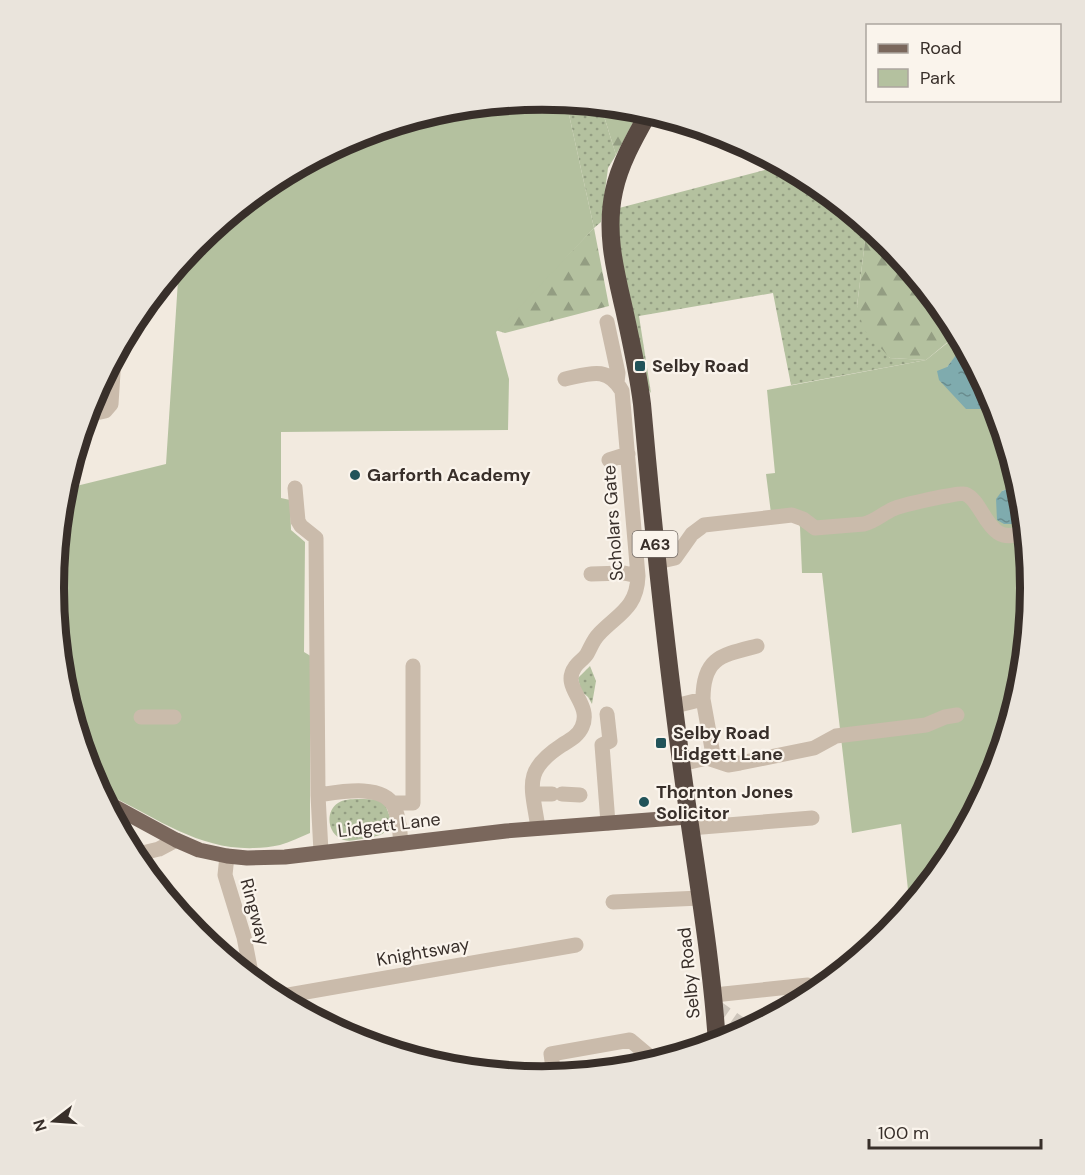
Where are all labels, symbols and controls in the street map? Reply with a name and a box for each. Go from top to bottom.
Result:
legend [866,24,1061,102]
text: Road [920,36,962,60]
text: Park [920,66,956,90]
place label: Selby Road [652,354,749,378]
marker: Selby Road [633,359,647,373]
place label: Garforth Academy [367,463,531,487]
street label: Scholars Gate [597,464,629,582]
marker: Garforth Academy [348,468,362,482]
road number: A63 [632,531,678,557]
place label: Selby Road Lidgett Lane [673,721,783,766]
marker: Selby Road Lidgett Lane [654,736,668,750]
place label: Thornton Jones Solicitor [656,780,793,825]
marker: Thornton Jones Solicitor [637,795,651,809]
street label: Lidgett Lane [336,807,442,843]
street label: Ringway [235,876,275,948]
street label: Selby Road [672,926,706,1020]
street label: Knightsway [375,932,471,972]
north arrow [24,1091,84,1151]
scale bar [869,1112,1042,1150]
text: N [28,1117,52,1134]
text: 100 m [878,1121,929,1145]

